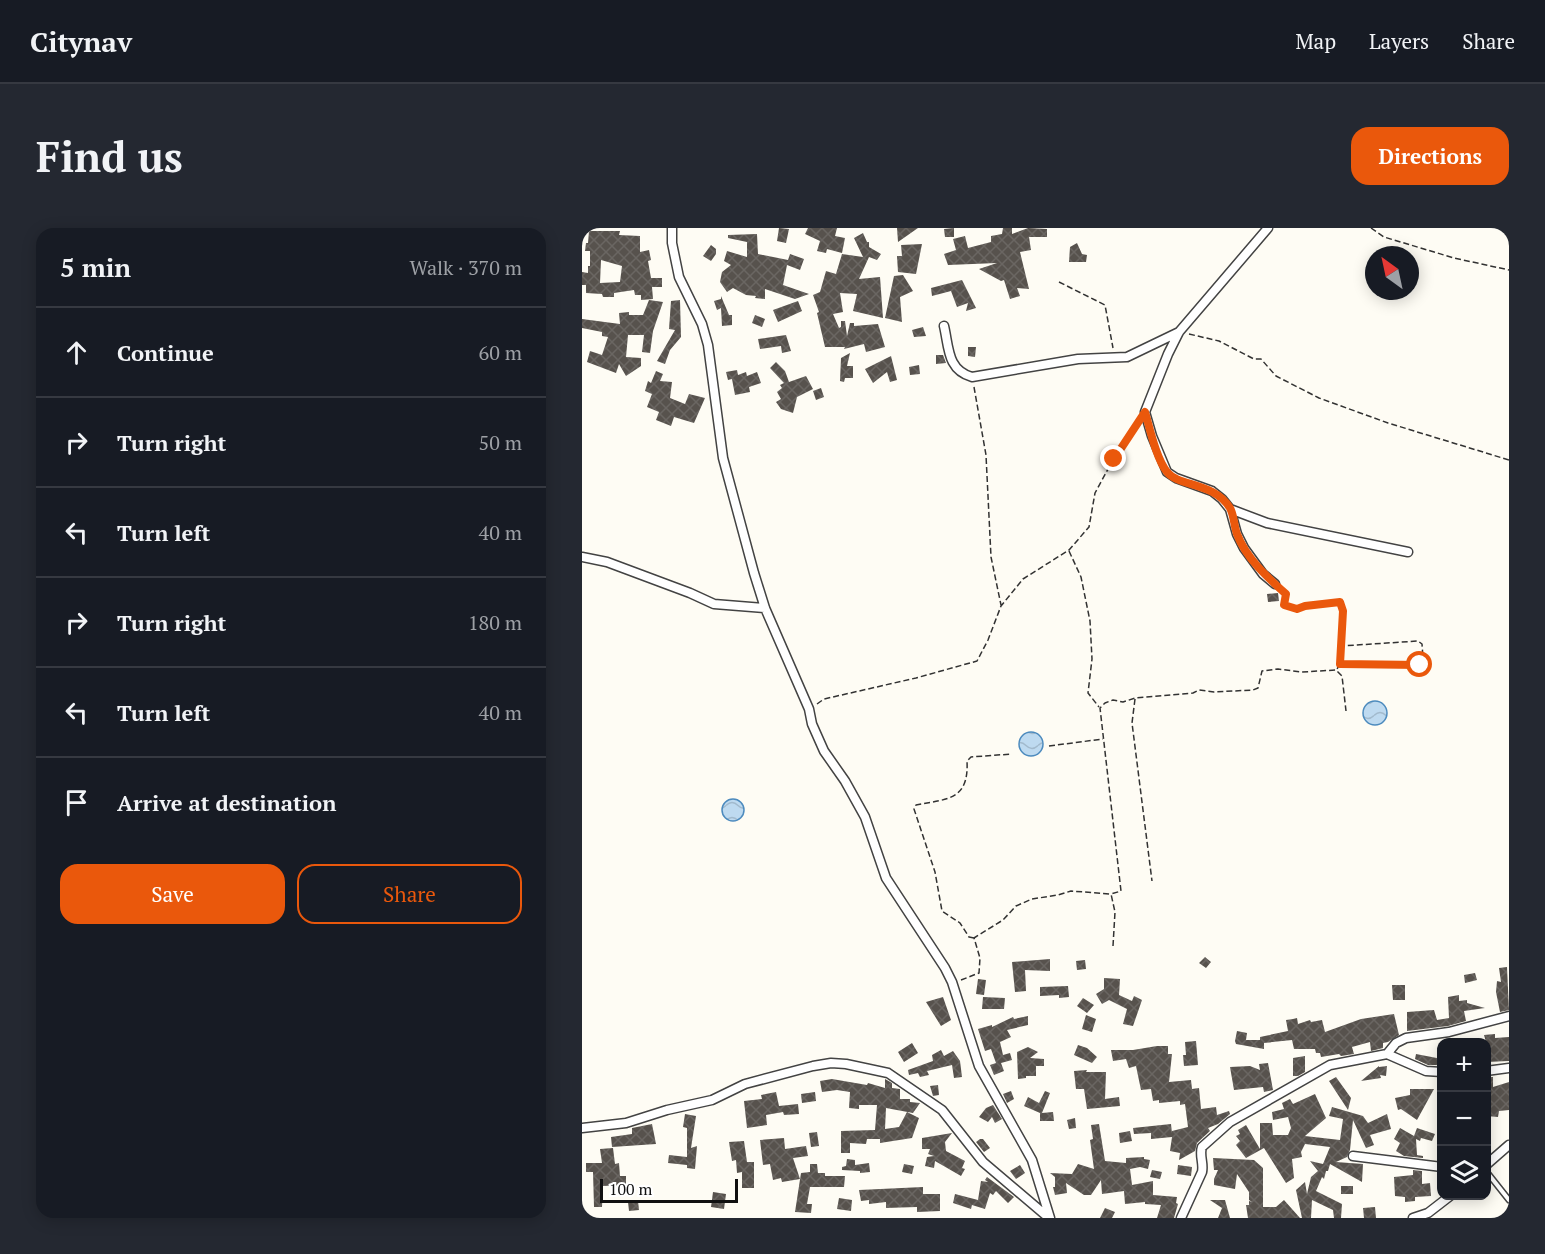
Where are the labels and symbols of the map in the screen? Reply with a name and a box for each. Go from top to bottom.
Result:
north arrow [1365,246,1419,300]
route end [1100,445,1126,471]
route start [1406,651,1432,677]
scale bar [600,1176,738,1204]

